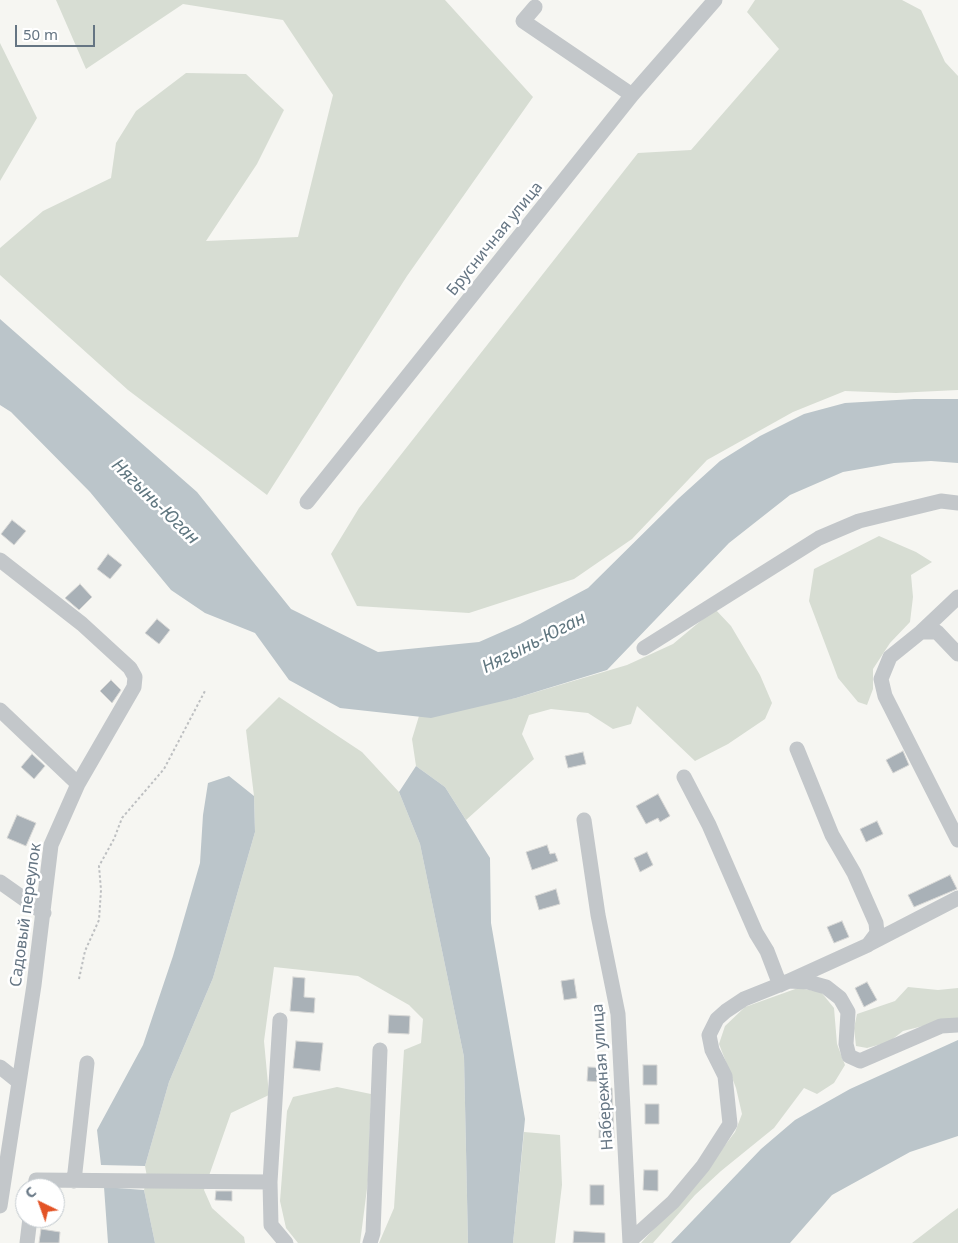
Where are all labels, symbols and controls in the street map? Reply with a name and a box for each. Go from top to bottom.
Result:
scale bar [18,15,98,47]
text: 50 m [23,24,58,44]
street label: Брусничная улица [443,178,547,300]
water label: Нягынь-Юган [107,455,203,549]
water label: Нягынь-Юган [479,608,589,678]
street label: Садовый переулок [6,842,46,988]
street label: Набережная улица [588,1003,618,1151]
north arrow [15,1178,65,1228]
text: С [21,1182,40,1202]

